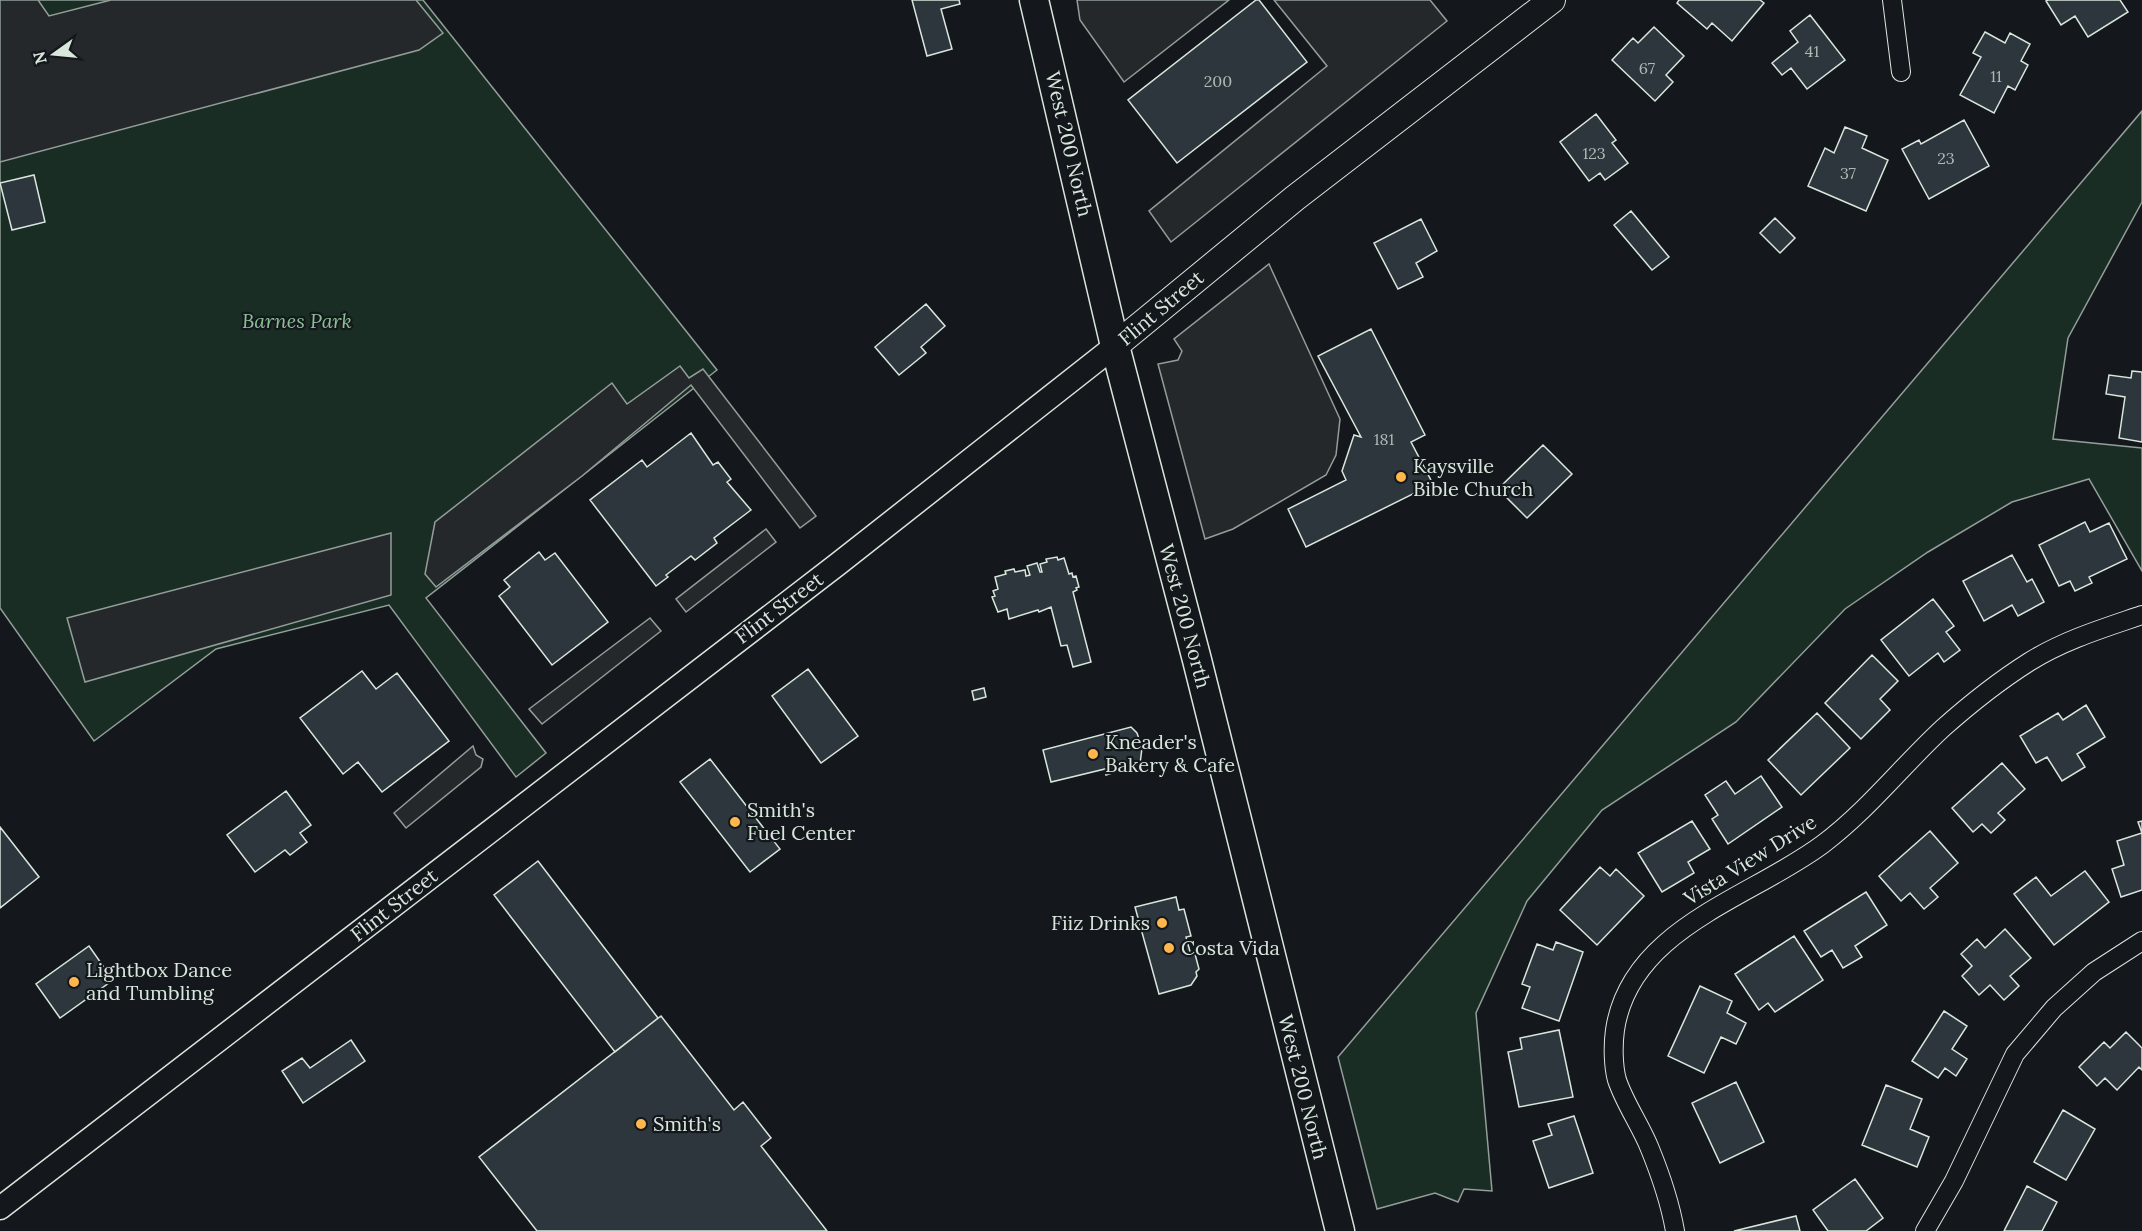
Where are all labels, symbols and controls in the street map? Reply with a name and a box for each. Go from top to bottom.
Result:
north arrow [24,24,84,84]
house number: 41 [1805,41,1819,61]
text: N [28,49,51,66]
house number: 67 [1639,58,1656,78]
house number: 11 [1990,66,2002,86]
street label: West 200 North [1041,69,1098,219]
house number: 200 [1204,71,1232,91]
house number: 123 [1582,143,1606,163]
house number: 23 [1937,148,1955,168]
house number: 37 [1840,163,1857,183]
street label: Flint Street [1113,265,1209,351]
park label: Barnes Park [242,308,352,333]
house number: 181 [1374,429,1394,449]
place label: Kaysville Bible Church [1413,453,1533,501]
marker: Kaysville Bible Church [1394,470,1408,484]
street label: West 200 North [1154,541,1217,691]
street label: Flint Street [730,566,828,649]
place label: Kneader's Bakery & Cafe [1105,729,1235,777]
marker: Kneader's Bakery & Cafe [1086,747,1100,761]
place label: Smith's Fuel Center [747,797,856,845]
street label: Vista View Drive [1678,809,1821,911]
marker: Smith's Fuel Center [728,815,742,829]
street label: Flint Street [345,863,442,946]
place label: Fiiz Drinks [1051,910,1150,935]
marker: Fiiz Drinks [1155,916,1169,930]
place label: Costa Vida [1181,935,1280,960]
marker: Costa Vida [1162,941,1176,955]
place label: Lightbox Dance and Tumbling [86,957,232,1005]
marker: Lightbox Dance and Tumbling [67,975,81,989]
street label: West 200 North [1273,1012,1334,1162]
place label: Smith's [653,1111,721,1136]
marker: Smith's [634,1117,648,1131]

